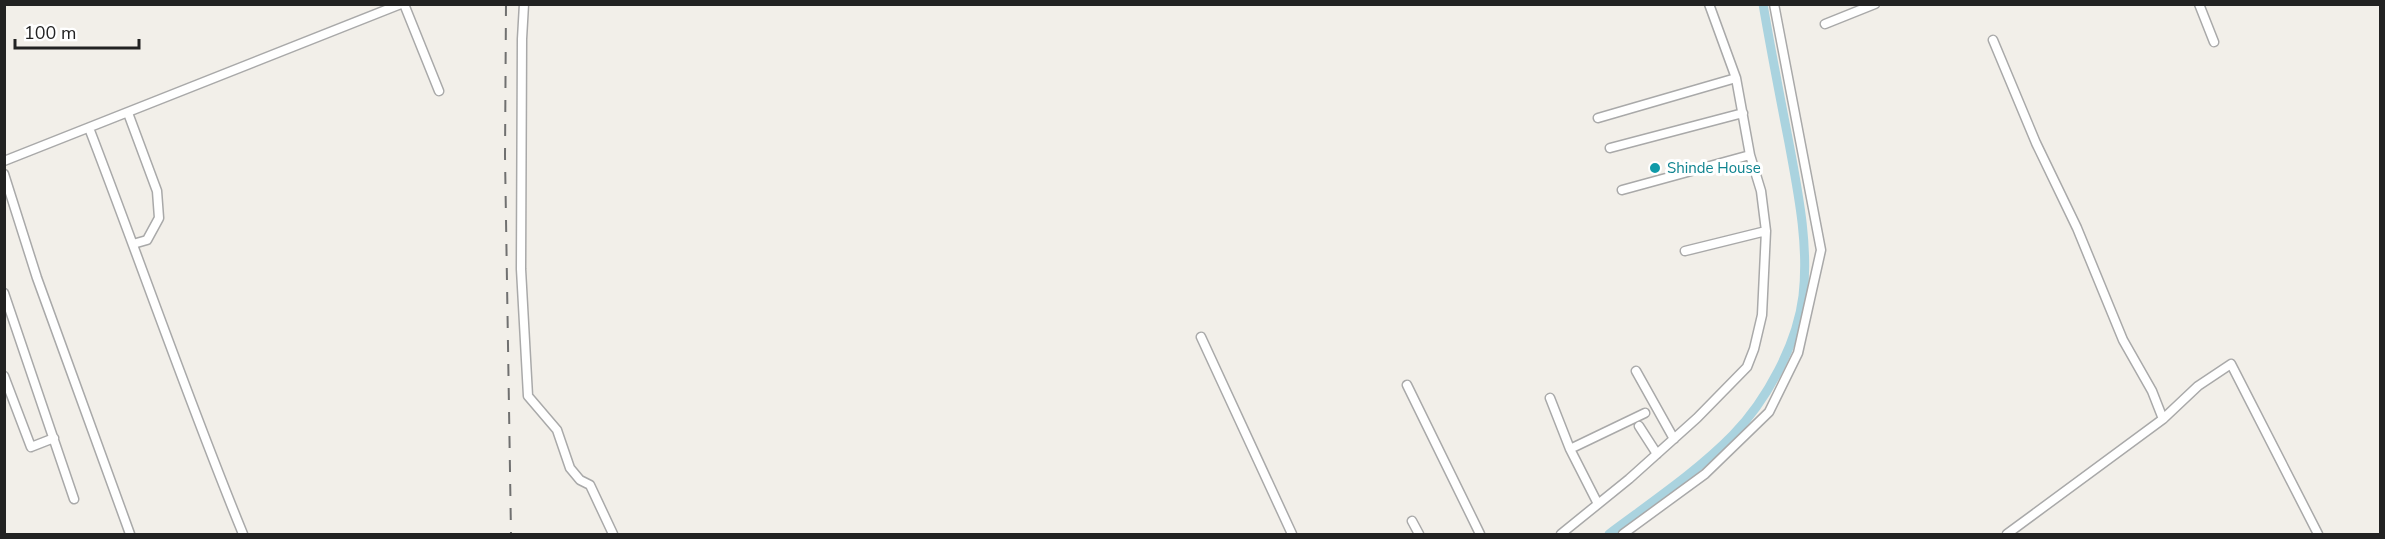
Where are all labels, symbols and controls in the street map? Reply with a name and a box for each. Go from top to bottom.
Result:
scale bar [15,12,140,50]
text: 100 m [24,21,76,45]
place label: Shinde House [1667,158,1761,178]
marker: Shinde House [1648,161,1662,175]

